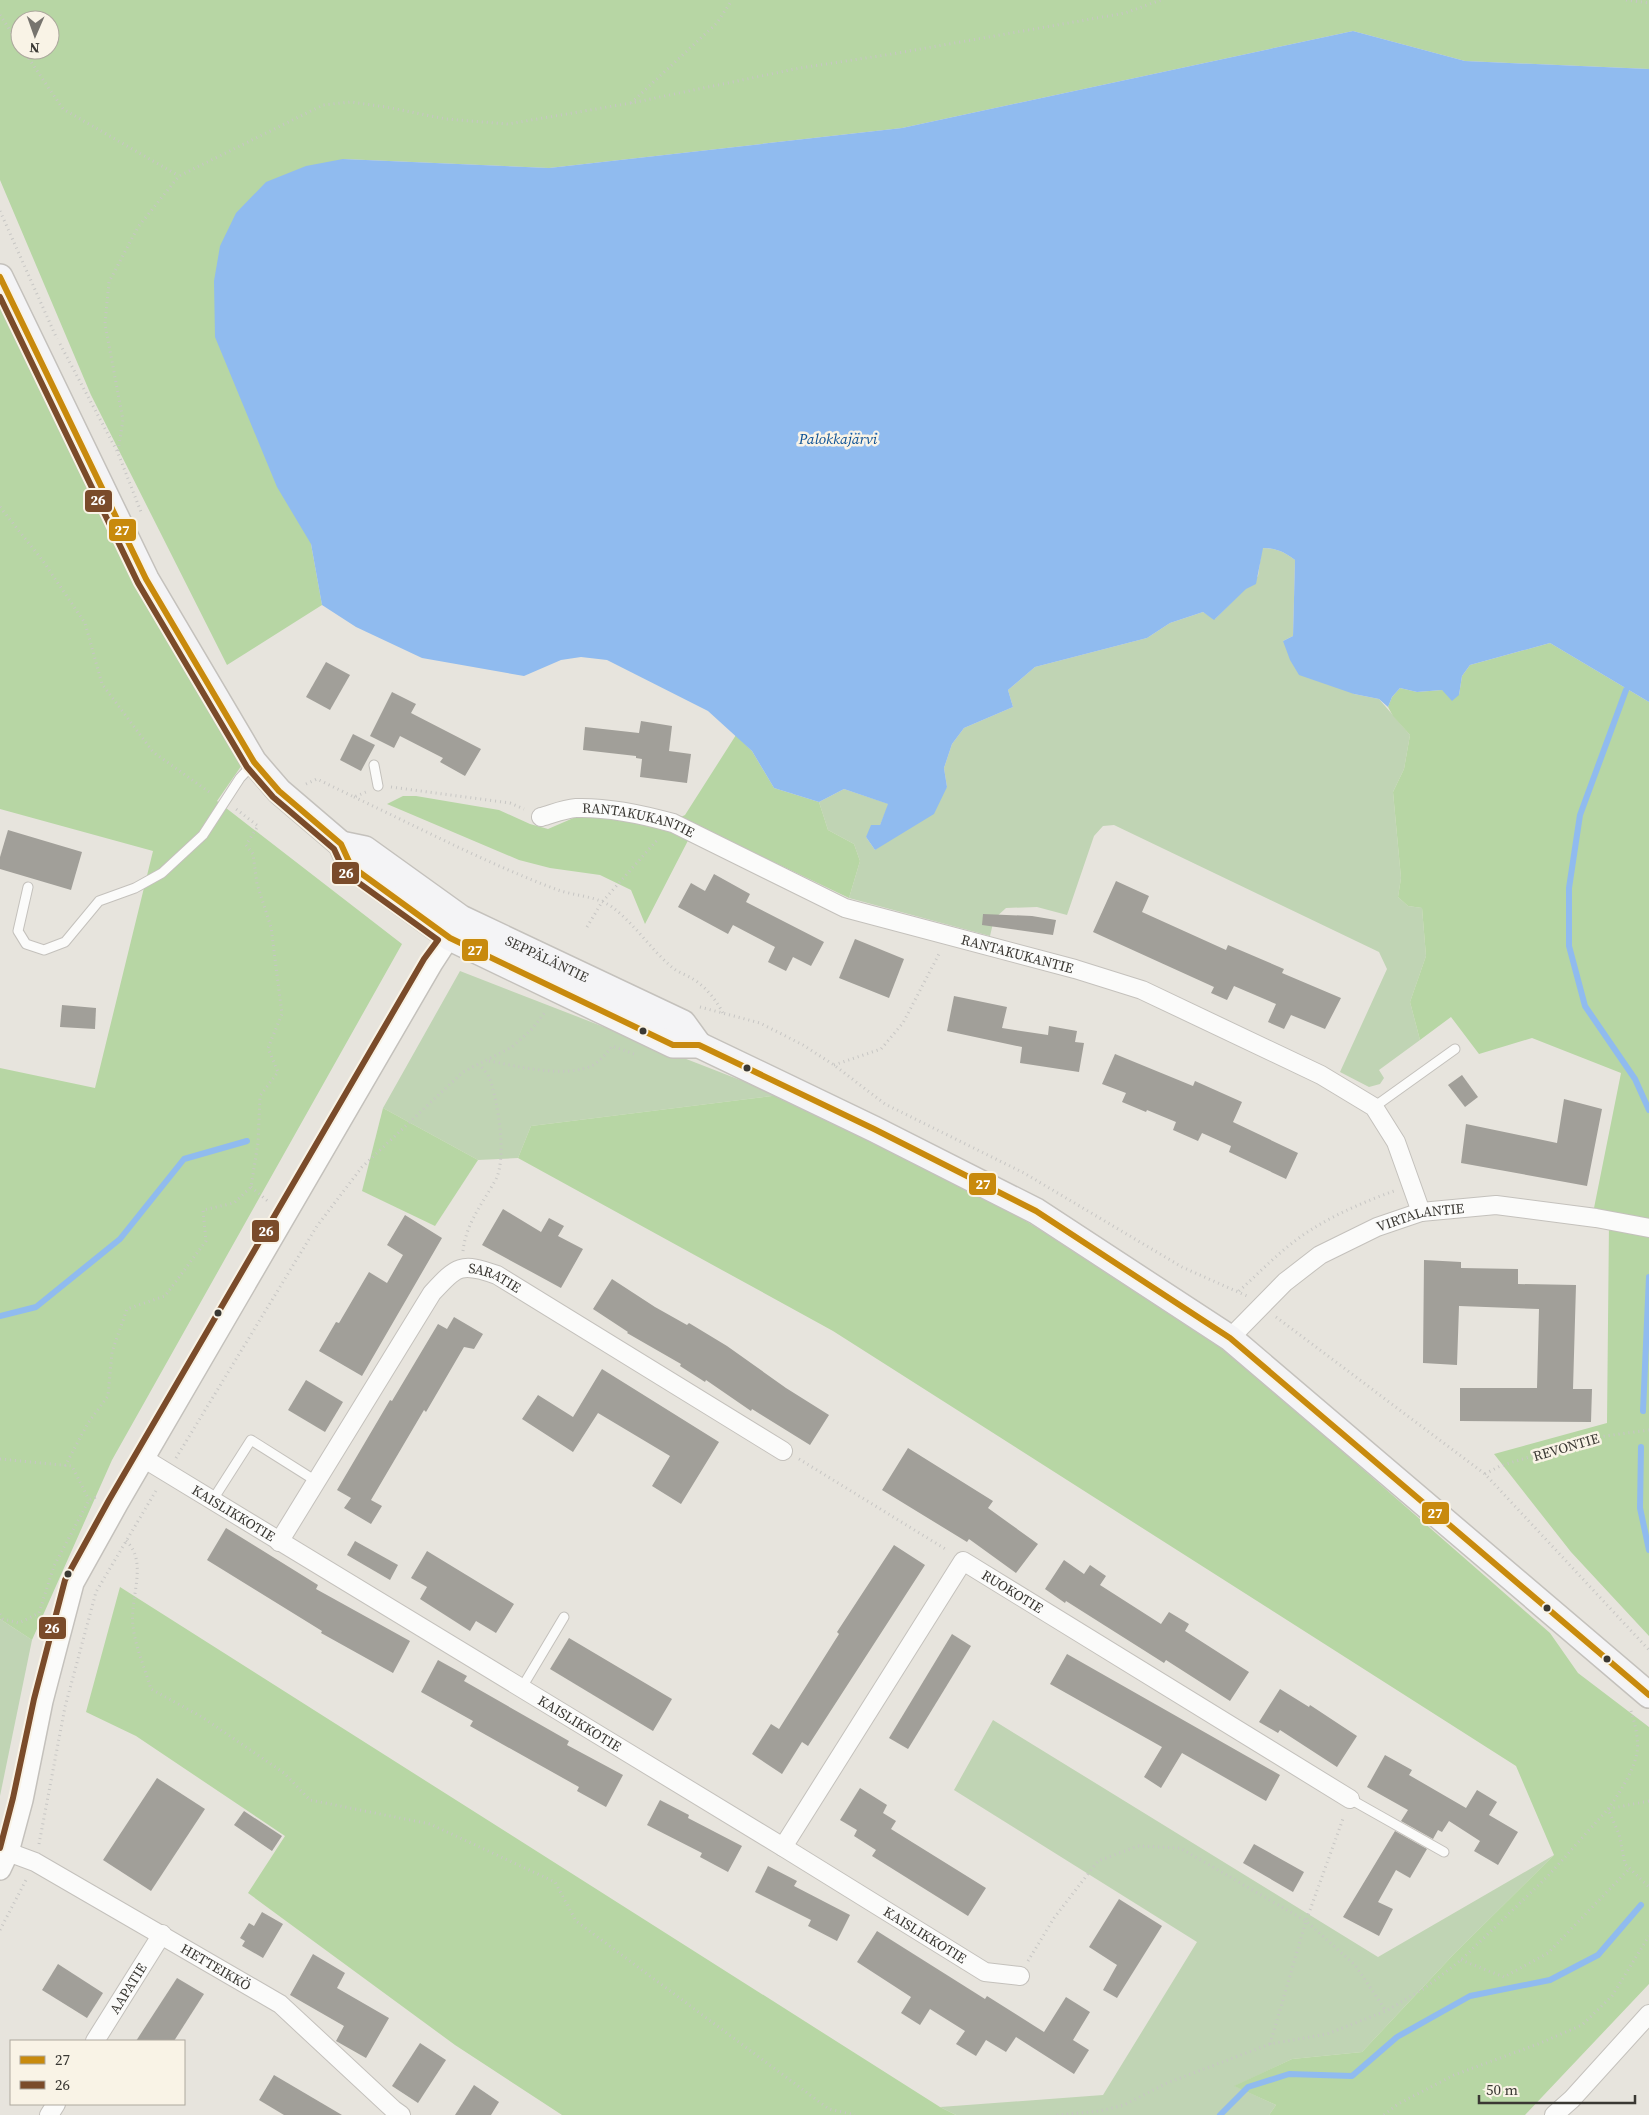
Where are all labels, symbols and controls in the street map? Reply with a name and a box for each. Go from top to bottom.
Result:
north arrow [10,10,60,60]
text: N [29,38,40,58]
water label: Palokkajärvi [798,428,878,449]
line badge: 26 [84,489,113,513]
text: 26 [90,490,106,510]
line badge: 27 [108,518,137,542]
text: 27 [114,520,130,540]
street label: RANTAKUKANTIE [582,798,698,842]
line badge: 26 [331,861,360,885]
text: 26 [338,863,354,883]
street label: RANTAKUKANTIE [959,929,1076,978]
street label: SEPPÄLÄNTIE [502,930,592,987]
line badge: 27 [461,938,489,962]
text: 27 [467,940,483,960]
unlabelled marker [638,1026,648,1036]
unlabelled marker [742,1063,752,1073]
line badge: 27 [968,1172,997,1196]
text: 27 [975,1174,991,1194]
street label: VIRTALANTIE [1374,1198,1465,1237]
line badge: 26 [251,1219,280,1243]
text: 26 [258,1221,274,1241]
street label: SARATIE [467,1258,525,1297]
unlabelled marker [213,1308,223,1318]
street label: REVONTIE [1531,1428,1601,1466]
street label: KAISLIKKOTIE [188,1480,279,1546]
line badge: 27 [1421,1501,1450,1525]
text: 27 [1427,1503,1443,1523]
street label: RUOKOTIE [978,1565,1047,1618]
unlabelled marker [63,1569,73,1579]
unlabelled marker [1542,1603,1552,1613]
line badge: 26 [38,1616,67,1640]
text: 26 [44,1618,60,1638]
unlabelled marker [1602,1654,1612,1664]
street label: KAISLIKKOTIE [534,1690,625,1756]
street label: KAISLIKKOTIE [880,1902,970,1968]
street label: HETTEIKKÖ [177,1939,255,1995]
street label: AAPATIE [104,1959,151,2018]
legend [10,2040,185,2105]
text: 27 [55,2049,70,2070]
scale bar [1479,2072,1635,2104]
text: 26 [55,2074,70,2095]
text: 50 m [1486,2079,1518,2100]

